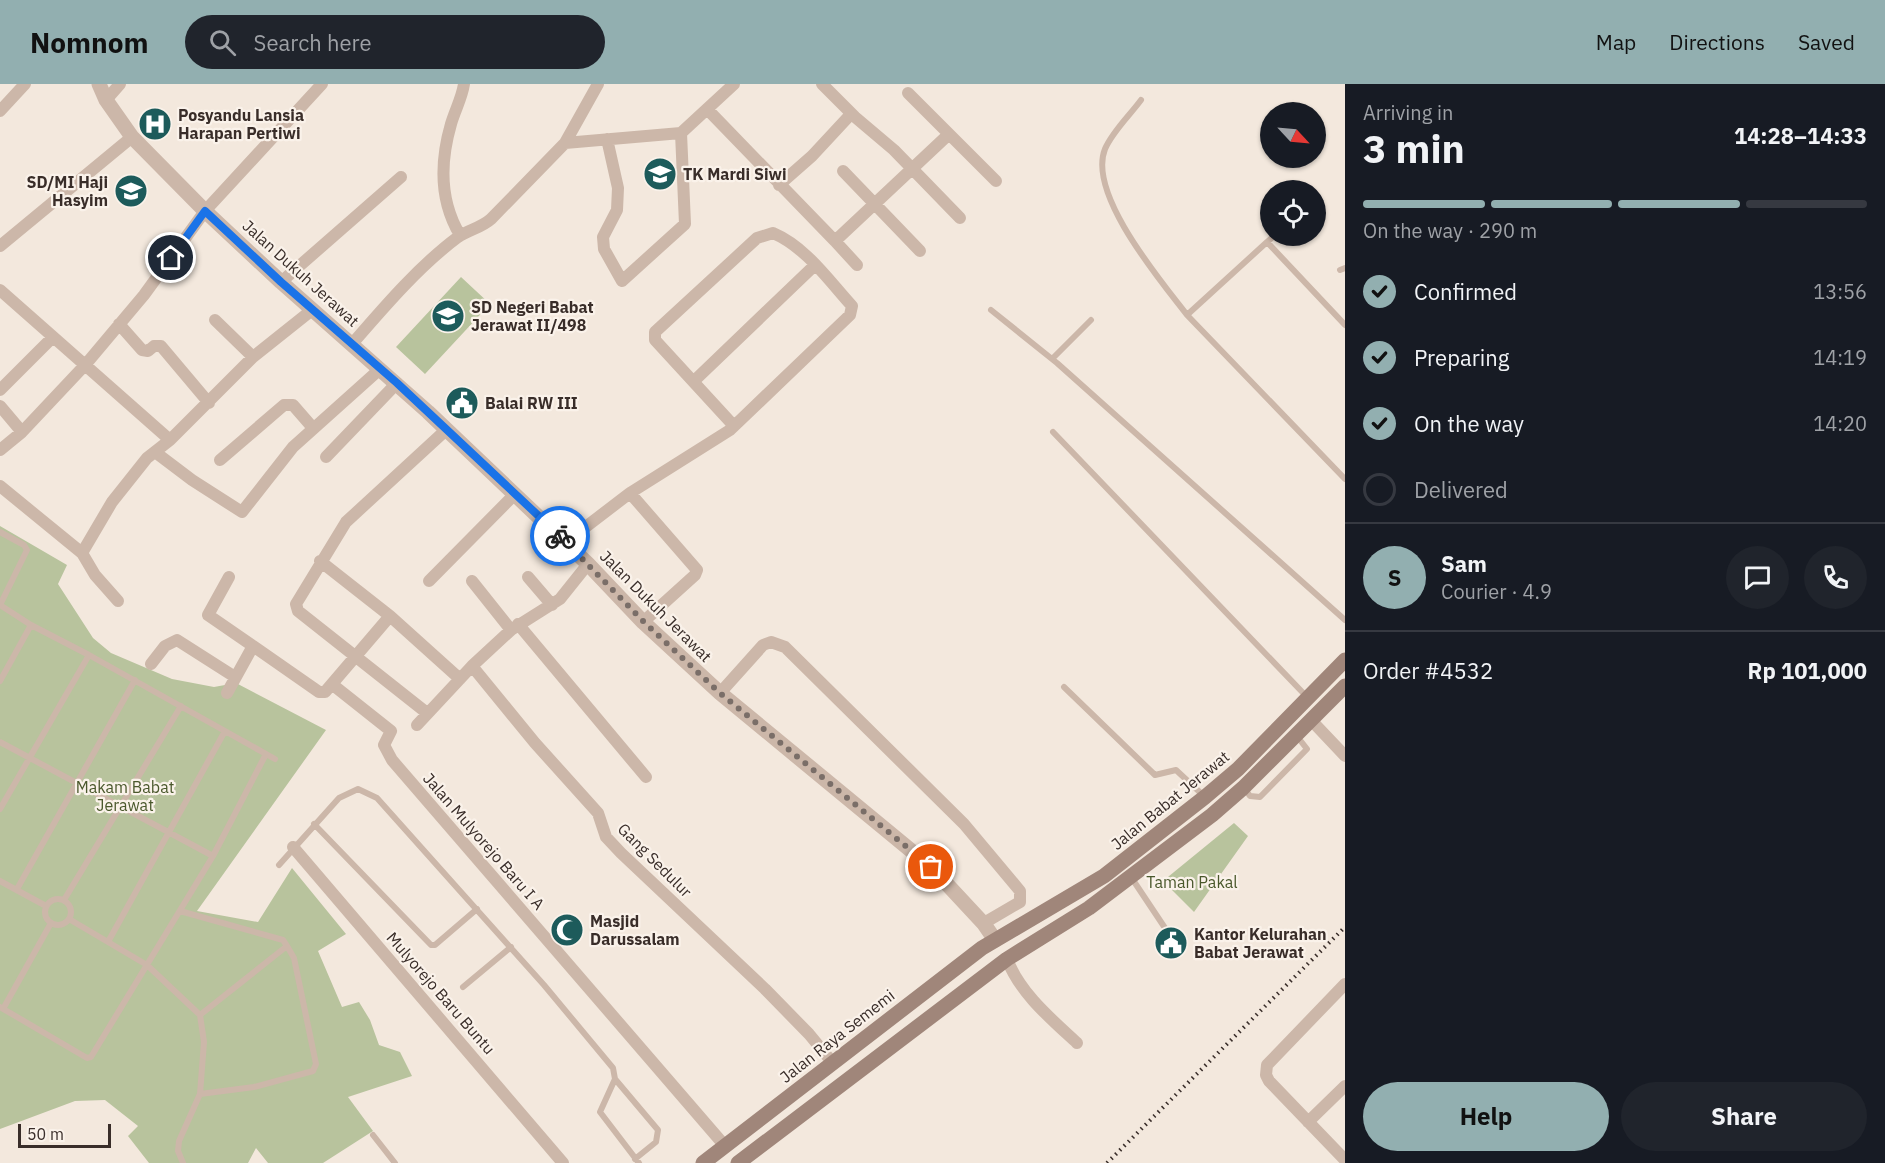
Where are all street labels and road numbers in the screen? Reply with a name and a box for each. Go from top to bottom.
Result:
street label: Jalan Dukuh Jerawat [239,215,363,331]
street label: Jalan Dukuh Jerawat [596,546,716,666]
street label: Jalan Babat Jerawat [1107,746,1233,854]
street label: Jalan Mulyorejo Baru I A [419,768,549,914]
street label: Gang Sedulur [614,819,696,901]
street label: Mulyorejo Baru Buntu [382,928,500,1058]
street label: Jalan Raya Sememi [776,985,898,1087]

